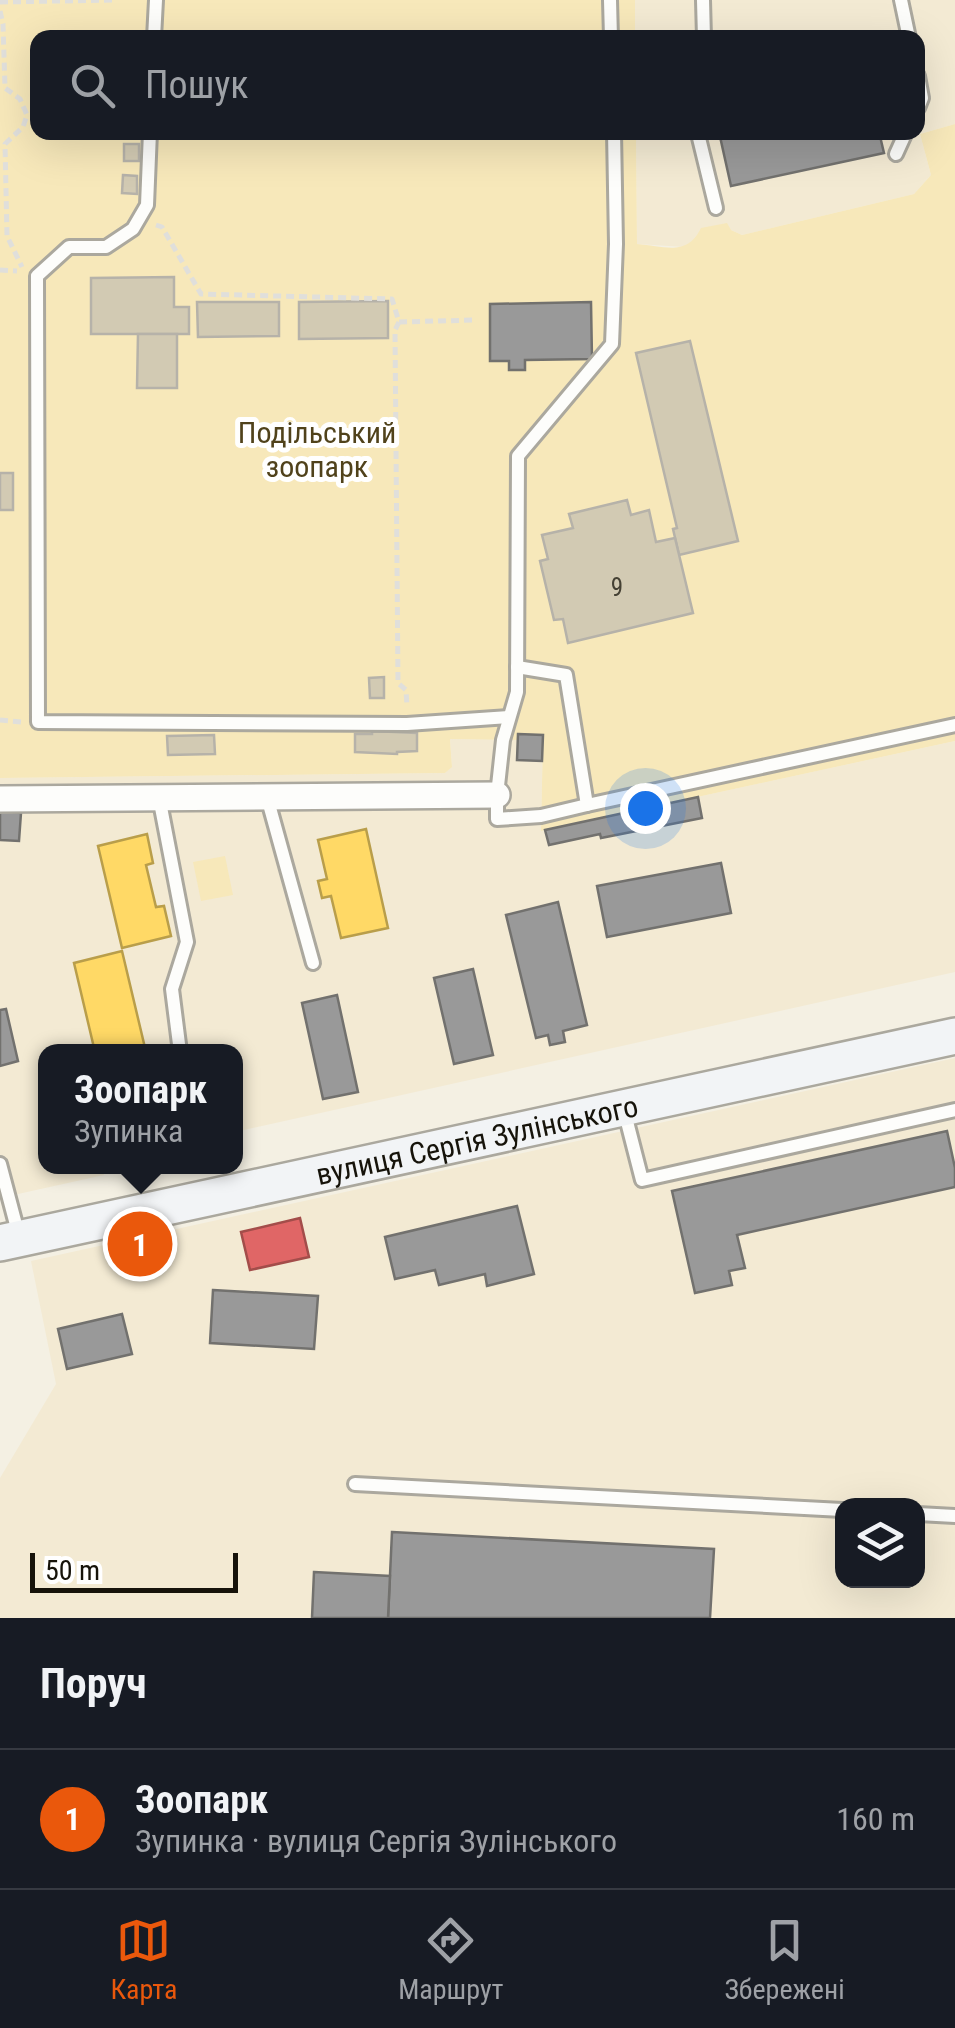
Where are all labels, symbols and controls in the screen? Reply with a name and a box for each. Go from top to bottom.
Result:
search box [30,30,925,140]
icon: search [65,58,120,113]
text: Пошук [145,63,249,107]
park label: Подільський зоопарк [238,415,396,484]
house number: 9 [611,573,623,602]
your location [620,783,671,834]
popup [38,1044,243,1174]
text: Зоопарк [74,1068,207,1112]
street label: вулиця Сергія Зулінського [313,1088,641,1191]
text: Зупинка [74,1112,183,1150]
pin: 1 [108,1206,172,1282]
map controls [835,1498,925,1588]
button: layers [835,1498,925,1588]
scale bar [30,1548,238,1592]
text: 50 m [45,1554,100,1587]
text: Поруч [40,1659,147,1708]
text: Зоопарк [135,1778,268,1822]
text: 1 [64,1800,81,1838]
text: 160 m [836,1800,915,1838]
text: Зупинка · вулиця Сергія Зулінського [135,1822,617,1860]
tab: Карта [110,1913,177,2006]
tab: Маршрут [398,1913,504,2006]
tab: Збережені [724,1913,845,2006]

